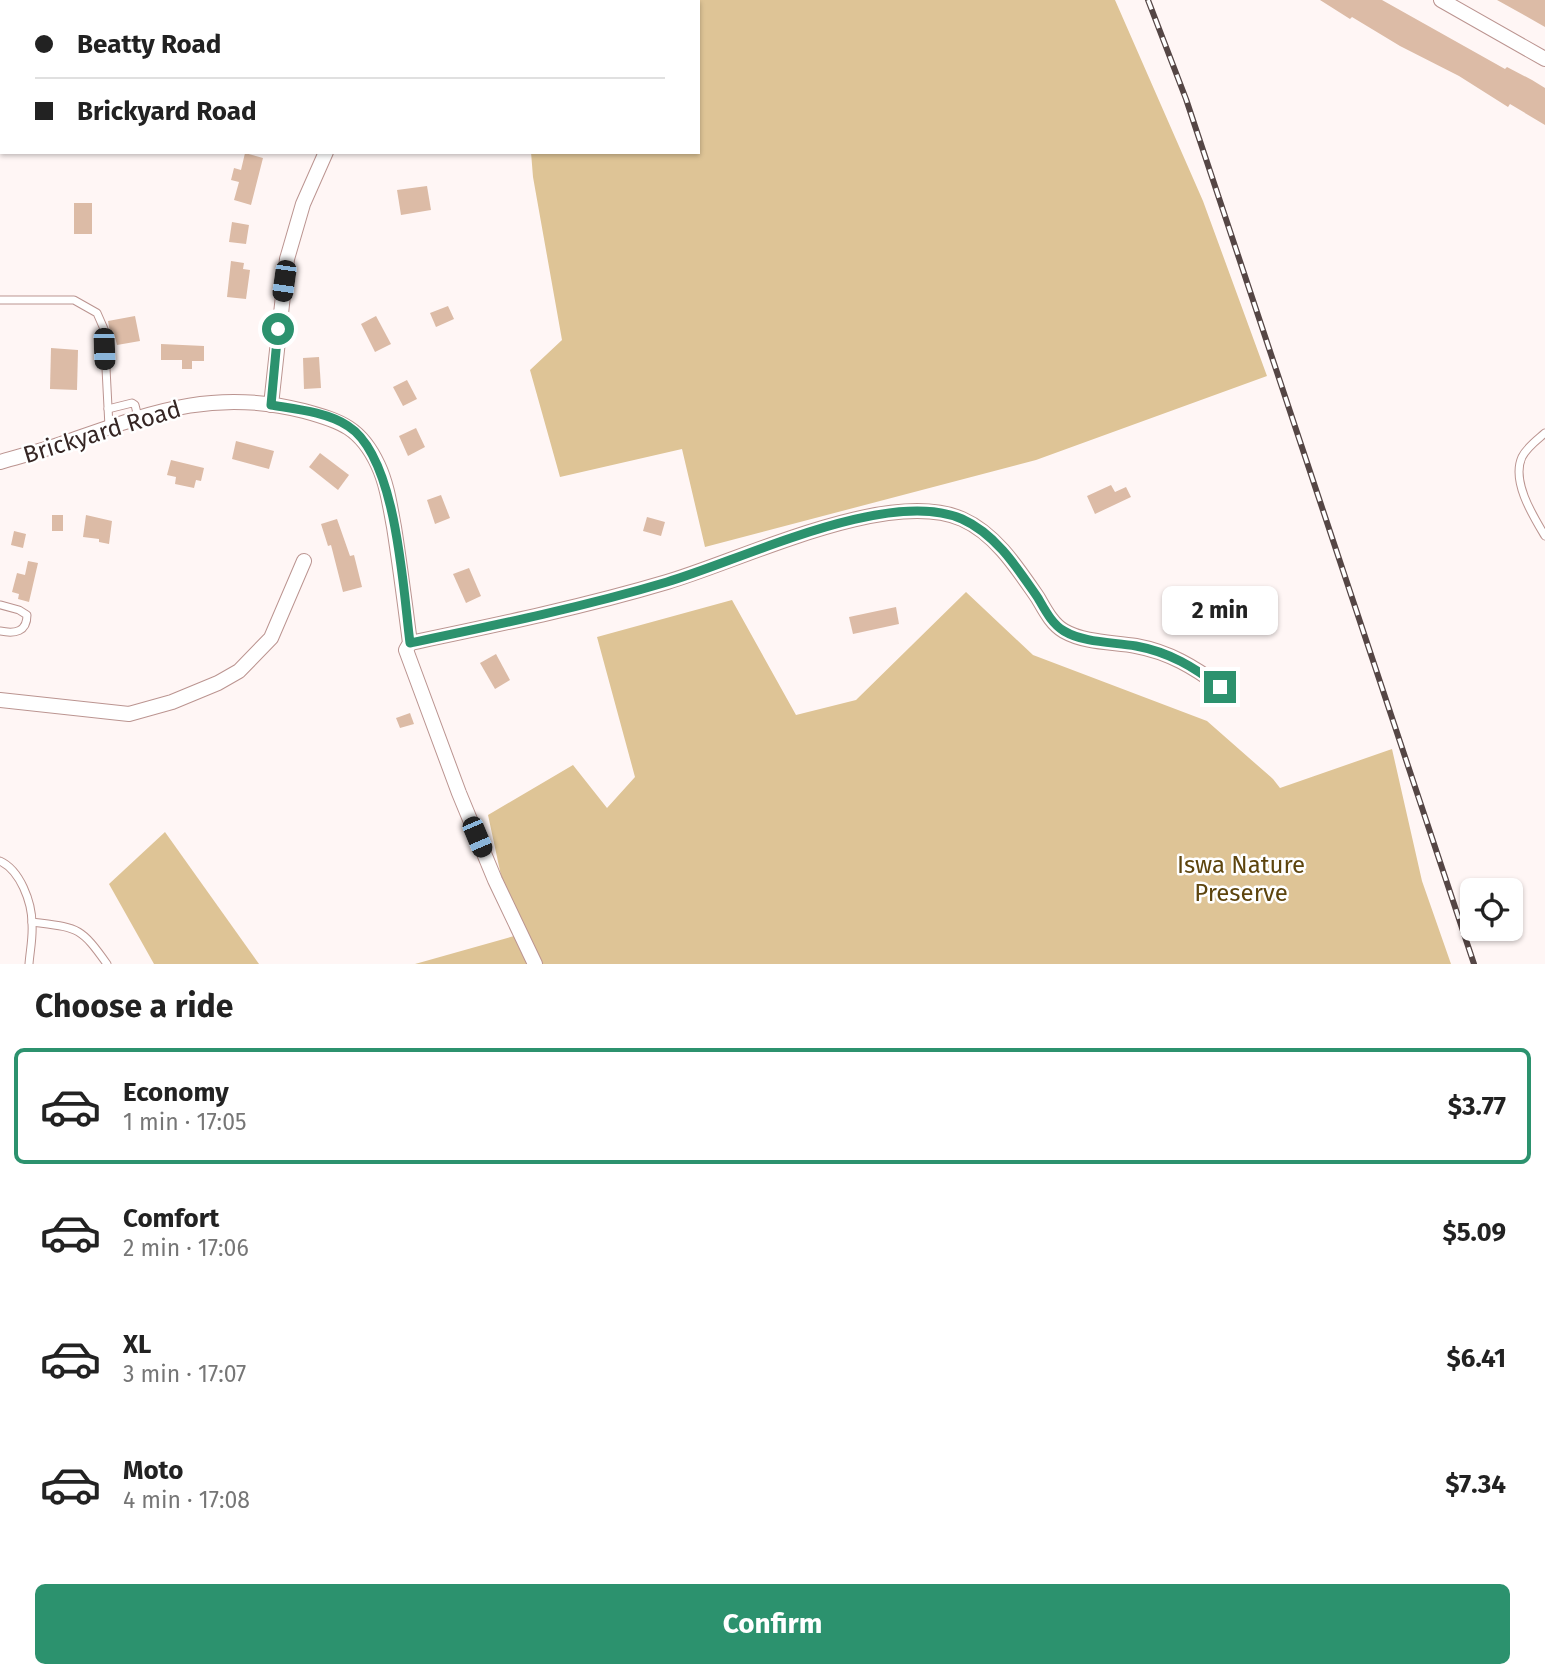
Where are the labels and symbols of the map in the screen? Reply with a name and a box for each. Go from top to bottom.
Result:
car [271,259,298,303]
route start [262,313,294,345]
car [93,328,116,370]
street label: Brickyard Road [20,395,184,469]
callout: 2 min [1162,586,1278,634]
route end [1204,671,1236,703]
car [460,814,495,860]
park label: Iswa Nature Preserve [1177,851,1305,907]

